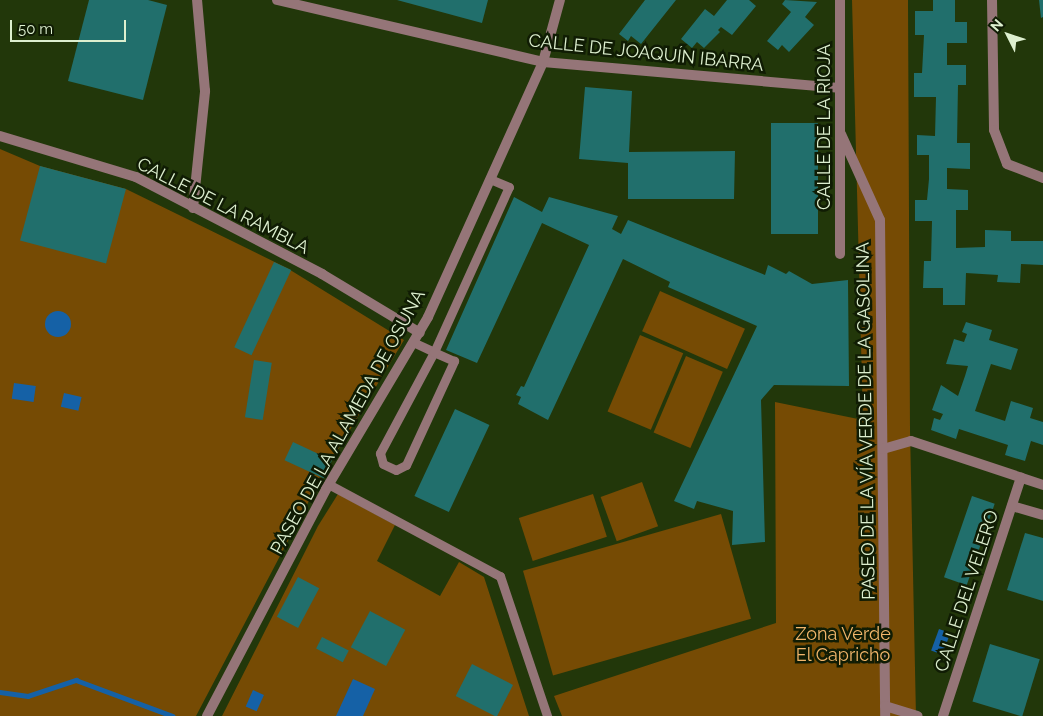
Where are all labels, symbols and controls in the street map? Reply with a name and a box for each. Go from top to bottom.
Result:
scale bar [12,10,129,42]
north arrow [983,10,1033,60]
text: N [987,16,1006,34]
text: 50 m [18,20,53,38]
street label: CALLE DE JOAQUÍN IBARRA [527,30,765,76]
street label: CALLE DE LA RIOJA [813,44,835,210]
street label: CALLE DE LA RAMBLA [133,153,313,259]
street label: PASEO DE LA VÍA VERDE DE LA GASOLINA [852,241,880,601]
street label: PASEO DE LA ALAMEDA DE OSUNA [266,285,430,559]
street label: CALLE DEL VELERO [931,507,1003,675]
park label: Zona Verde El Capricho [795,624,891,666]

